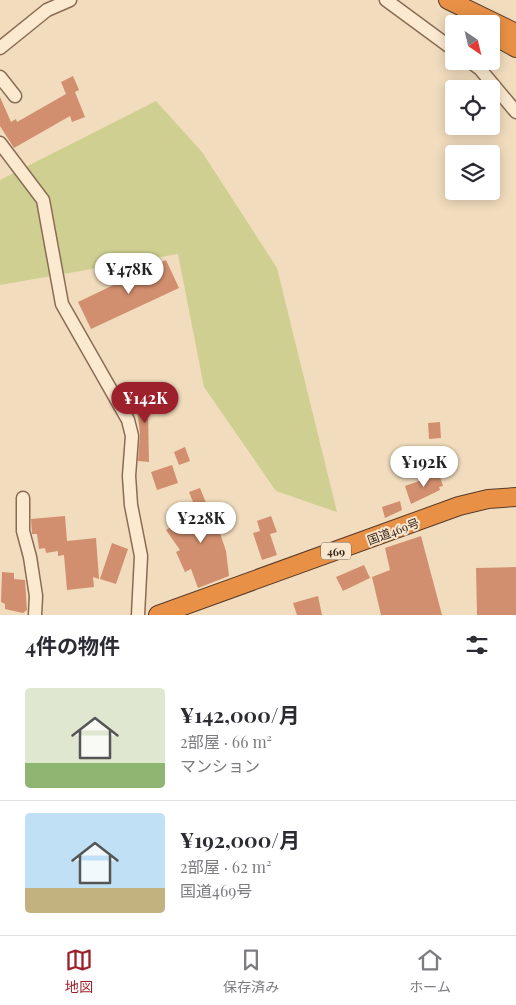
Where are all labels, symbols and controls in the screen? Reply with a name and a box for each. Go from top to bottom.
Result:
north arrow [445,15,500,70]
map controls [445,15,500,200]
button: locate [445,80,500,135]
button: layers [445,145,500,200]
pin: ¥478K [94,252,164,295]
text: ¥478K [106,258,152,279]
pin: ¥142K [110,382,180,424]
text: ¥142K [122,387,168,408]
pin: ¥192K [389,446,459,488]
text: ¥192K [401,451,447,472]
pin: ¥228K [166,502,236,544]
text: ¥228K [177,507,225,528]
street label: 国道469号 [365,514,421,548]
road number: 469 [321,542,351,560]
text: 4件の物件 [25,631,120,659]
icon: filters [463,631,491,659]
text: ¥142,000/月 [180,700,299,728]
icon: home [65,708,125,768]
text: 2部屋 · 66 m² [180,731,272,752]
text: マンション [180,755,260,776]
text: ¥192,000/月 [180,825,300,853]
icon: home [65,833,125,893]
text: 2部屋 · 62 m² [180,856,271,877]
text: 国道469号 [180,880,252,901]
tab: 地図 [65,946,93,996]
tab: 保存済み [223,946,279,996]
tab: ホーム [409,946,451,996]

